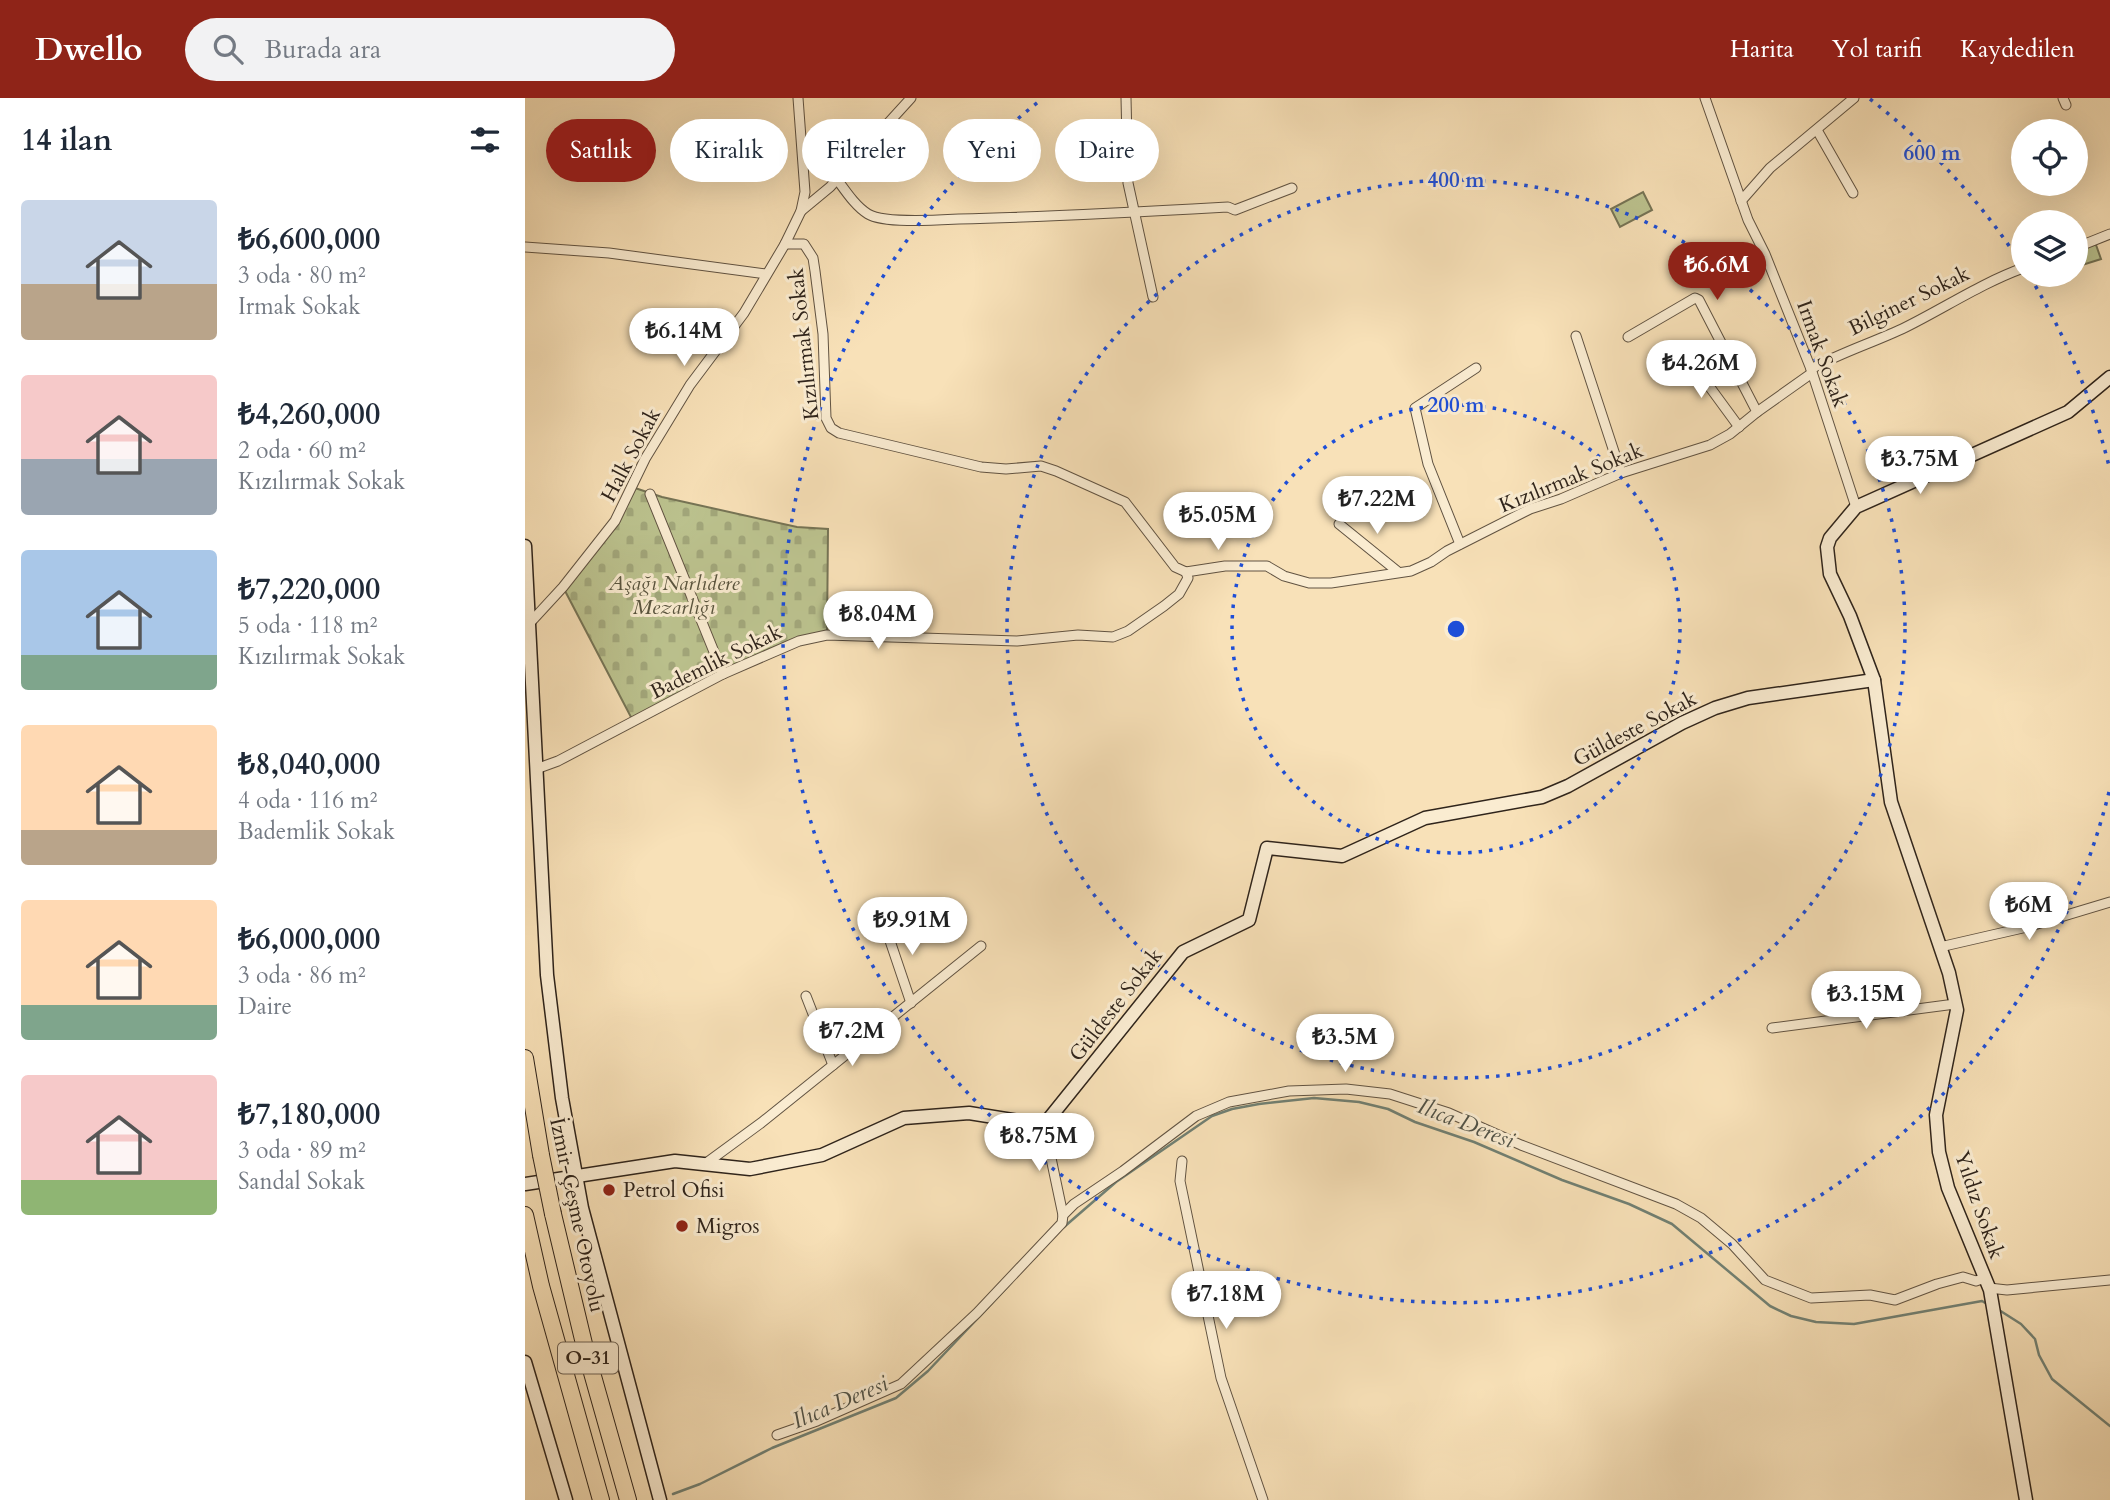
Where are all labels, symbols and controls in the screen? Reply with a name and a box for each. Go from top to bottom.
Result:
search box [185,18,675,81]
text: Dwello [35,27,143,72]
icon: search [209,30,247,68]
text: Burada ara [265,32,381,67]
text: Harita [1730,33,1794,66]
text: Yol tarifi [1832,33,1922,66]
text: Kaydedilen [1960,33,2075,66]
chip: Satılık [546,119,656,182]
chip: Kiralık [670,119,788,182]
chip: Filtreler [802,119,929,182]
chip: Yeni [943,119,1041,182]
chip: Daire [1055,119,1159,182]
map controls [2011,119,2088,287]
button: locate [2011,119,2088,196]
text: 14 ilan [21,120,112,161]
icon: filters [466,121,504,159]
text: 600 m [1903,139,1961,168]
text: 400 m [1427,166,1485,195]
button: layers [2011,210,2088,287]
text: ₺6,600,000 [238,219,380,260]
icon: home [77,228,161,312]
pin: ₺6.6M [1668,242,1766,302]
text: ₺6.6M [1684,249,1750,280]
street label: Bilginer Sokak [1844,259,1975,343]
text: 3 oda · 80 m² [238,260,366,291]
street label: Kızılırmak Sokak [782,266,826,422]
text: Irmak Sokak [238,291,361,322]
street label: Irmak Sokak [1789,296,1855,412]
pin: ₺6.14M [627,308,741,368]
text: ₺6.14M [645,315,723,346]
pin: ₺4.26M [1644,341,1758,400]
text: ₺4.26M [1662,347,1740,378]
text: 200 m [1427,391,1485,420]
text: ₺4,260,000 [238,394,380,435]
street label: Halk Sokak [594,402,668,507]
icon: home [77,403,161,487]
text: 2 oda · 60 m² [238,435,366,466]
street label: Kızılırmak Sokak [1495,436,1648,520]
pin: ₺3.75M [1863,436,1977,496]
text: ₺3.75M [1881,443,1959,474]
text: Kızılırmak Sokak [238,466,405,497]
pin: ₺7.22M [1320,476,1434,536]
text: ₺7.22M [1338,483,1416,514]
pin: ₺5.05M [1161,492,1275,552]
text: ₺5.05M [1179,499,1257,530]
text: ₺7,220,000 [238,569,380,610]
park label: Aşağı Narlıdere Mezarlığı [607,569,740,622]
icon: home [77,578,161,662]
pin: ₺8.04M [821,592,935,651]
text: ₺8.04M [839,598,917,629]
text: 5 oda · 118 m² [238,610,377,641]
street label: Bademlik Sokak [645,617,787,706]
centre of rings [1444,617,1468,641]
text: Kızılırmak Sokak [238,641,405,672]
street label: Güldeste Sokak [1568,684,1703,774]
text: ₺8,040,000 [238,744,380,785]
icon: home [77,753,161,837]
text: 4 oda · 116 m² [238,785,377,816]
text: Bademlik Sokak [238,816,395,847]
pin: ₺6M [1995,882,2063,942]
text: ₺6M [2005,889,2053,920]
pin: ₺9.91M [855,898,969,957]
text: ₺9.91M [873,904,951,935]
text: ₺6,000,000 [238,919,380,960]
icon: home [77,928,161,1012]
street label: Güldeste Sokak [1063,942,1170,1068]
text: 3 oda · 86 m² [238,960,366,991]
pin: ₺3.15M [1809,972,1923,1031]
text: ₺3.15M [1827,978,1905,1009]
text: Daire [238,991,292,1022]
pin: ₺7.2M [803,1009,901,1068]
pin: ₺3.5M [1296,1014,1394,1074]
text: ₺7.2M [819,1015,885,1046]
text: ₺3.5M [1312,1021,1378,1052]
water label: Ilıca Deresi [1413,1090,1520,1156]
text: ₺7,180,000 [238,1094,380,1135]
icon: home [77,1103,161,1187]
pin: ₺8.75M [982,1114,1096,1173]
street label: İzmir-Çeşme Otoyolu [542,1115,612,1315]
text: ₺8.75M [1000,1120,1078,1151]
text: 3 oda · 89 m² [238,1135,366,1166]
street label: Yıldız Sokak [1947,1147,2011,1264]
text: Sandal Sokak [238,1166,365,1197]
place label: Petrol Ofisi [623,1176,725,1205]
marker: Petrol Ofisi [601,1182,617,1198]
place label: Migros [696,1212,760,1241]
marker: Migros [674,1218,690,1234]
pin: ₺7.18M [1169,1272,1283,1331]
text: ₺7.18M [1187,1278,1265,1309]
road number: O-31 [558,1342,618,1374]
water label: Ilıca Deresi [787,1368,893,1436]

